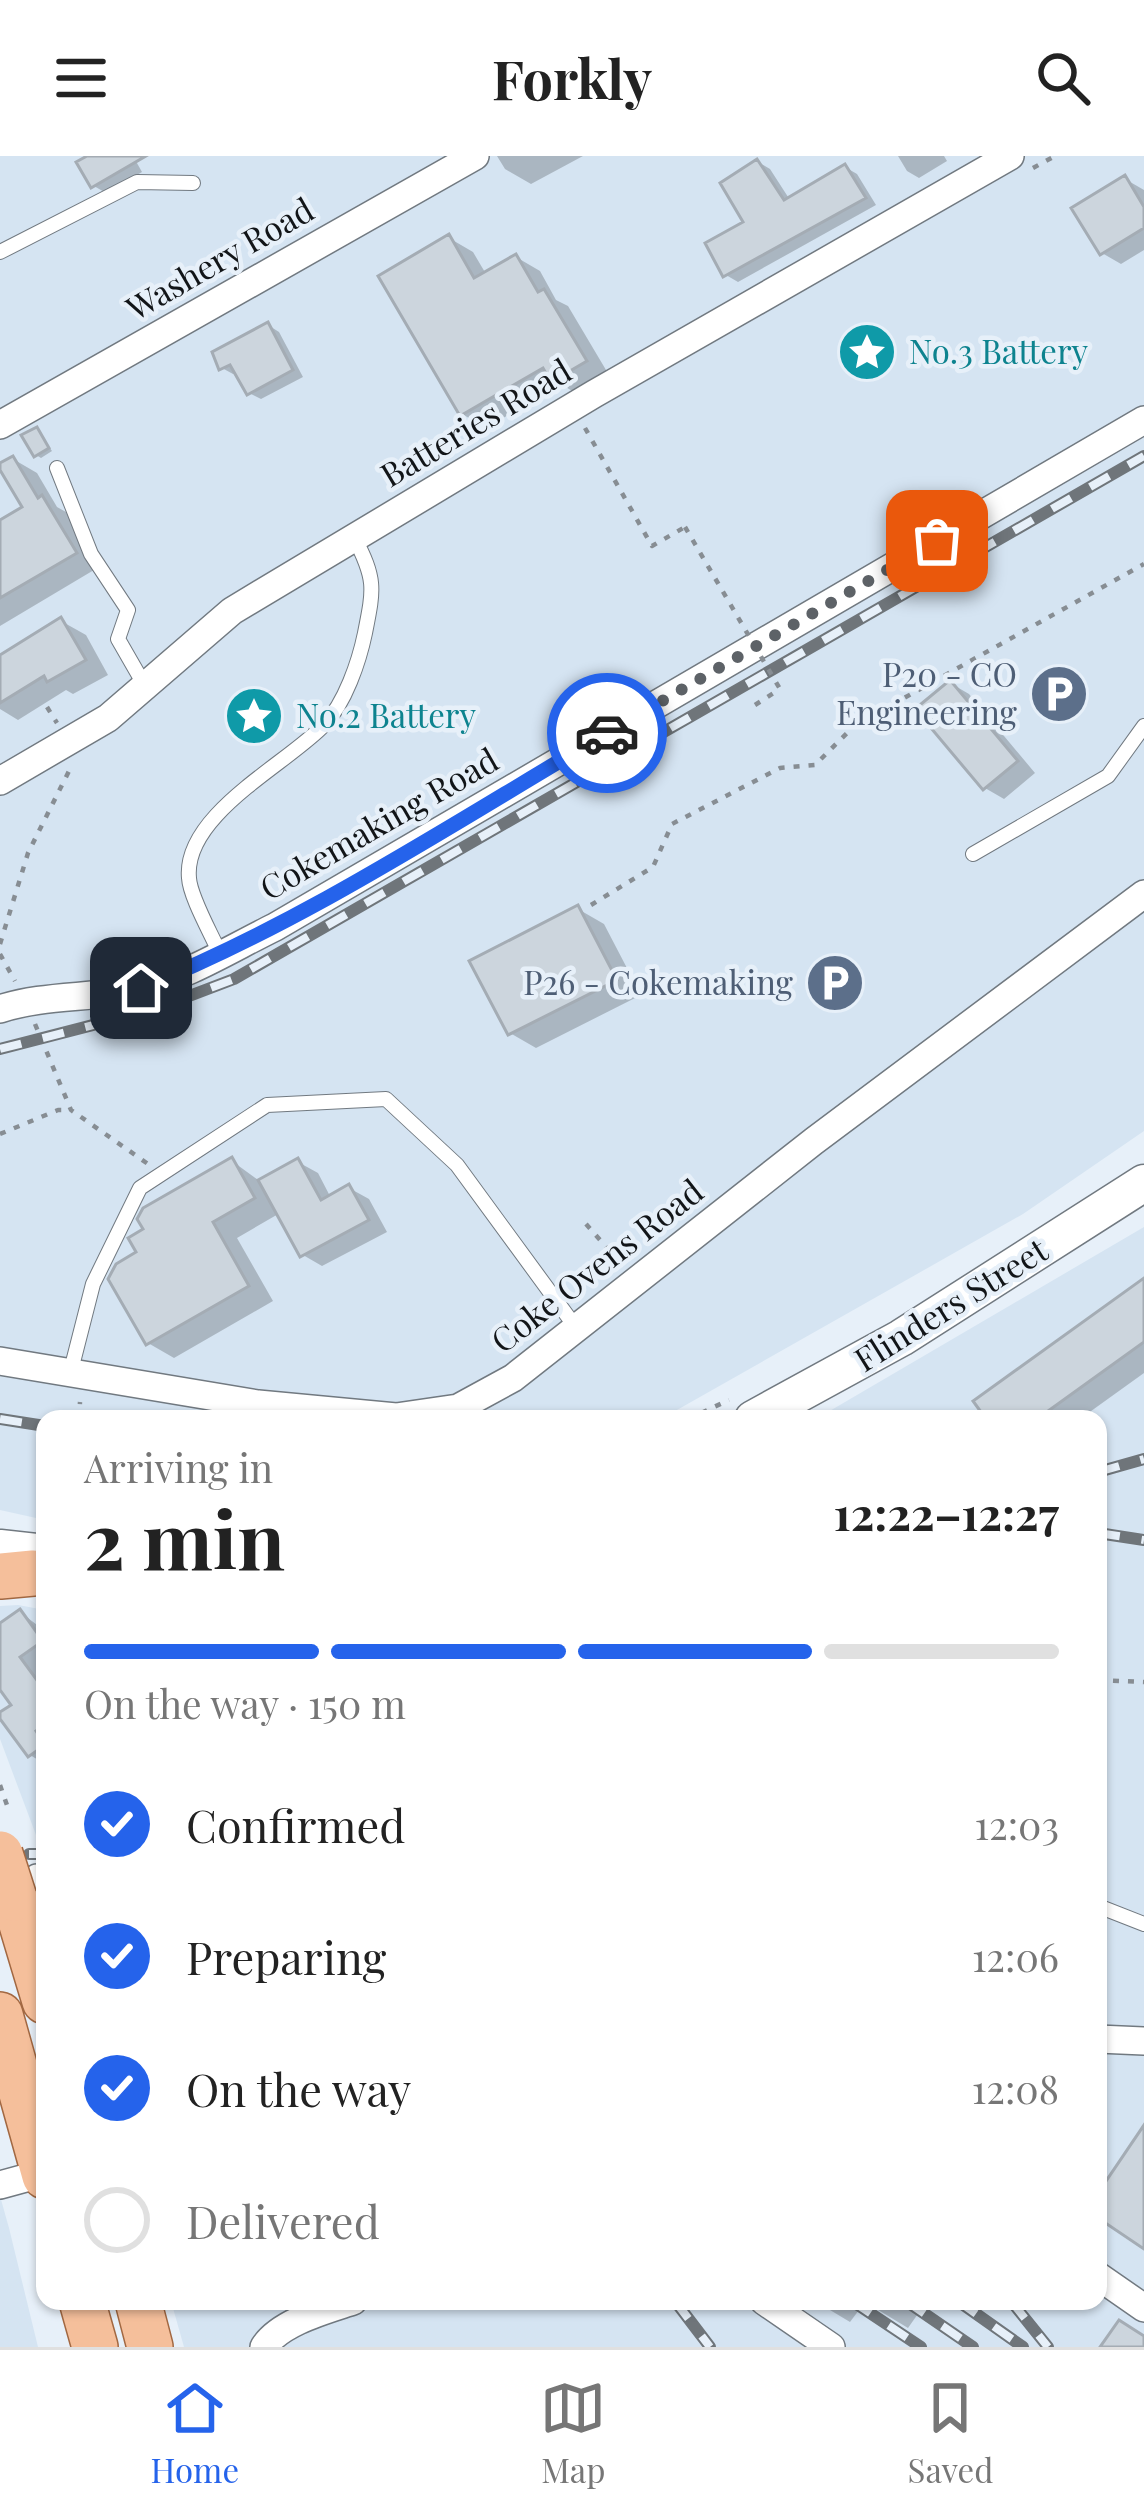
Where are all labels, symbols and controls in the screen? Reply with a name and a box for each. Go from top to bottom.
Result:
text: Forkly [492,42,652,114]
icon: menu [48,45,114,111]
icon: search [1030,45,1096,111]
street label: Washery Road [117,186,321,329]
place icon: No.3 Battery [836,321,898,383]
place label: No.3 Battery [909,328,1089,372]
street label: Batteries Road [372,347,578,495]
pin [886,490,988,592]
icon: bag [904,508,970,574]
place label: P20 - CO Engineering [836,651,1018,733]
parking icon: P20 - CO Engineering [1028,663,1090,725]
courier [547,673,667,793]
place icon: No.2 Battery [223,685,285,747]
place label: No.2 Battery [296,692,477,736]
icon: car [574,700,640,766]
street label: Cokemaking Road [251,736,505,908]
pin [90,937,192,1039]
parking icon: P26 - Cokemaking [804,952,866,1014]
icon: home [108,955,174,1021]
place label: P26 - Cokemaking [523,959,794,1003]
street label: Coke Ovens Road [481,1168,711,1361]
street label: Flinders Street [845,1226,1056,1380]
text: Arriving in [84,1441,273,1493]
text: 12:22–12:27 [834,1482,1059,1542]
text: 2 min [84,1486,285,1590]
text: On the way · 150 m [84,1677,406,1729]
icon: check [84,1791,150,1857]
text: Confirmed [186,1794,405,1854]
text: 12:03 [975,1798,1059,1850]
icon: check [84,1923,150,1989]
text: Preparing [186,1926,386,1986]
text: 12:06 [972,1930,1059,1982]
icon: check [84,2055,150,2121]
text: On the way [186,2058,411,2118]
text: 12:08 [972,2062,1059,2114]
text: Delivered [186,2190,380,2250]
tab: Home [151,2375,239,2491]
tab: Map [540,2375,606,2491]
tab: Saved [908,2375,993,2491]

